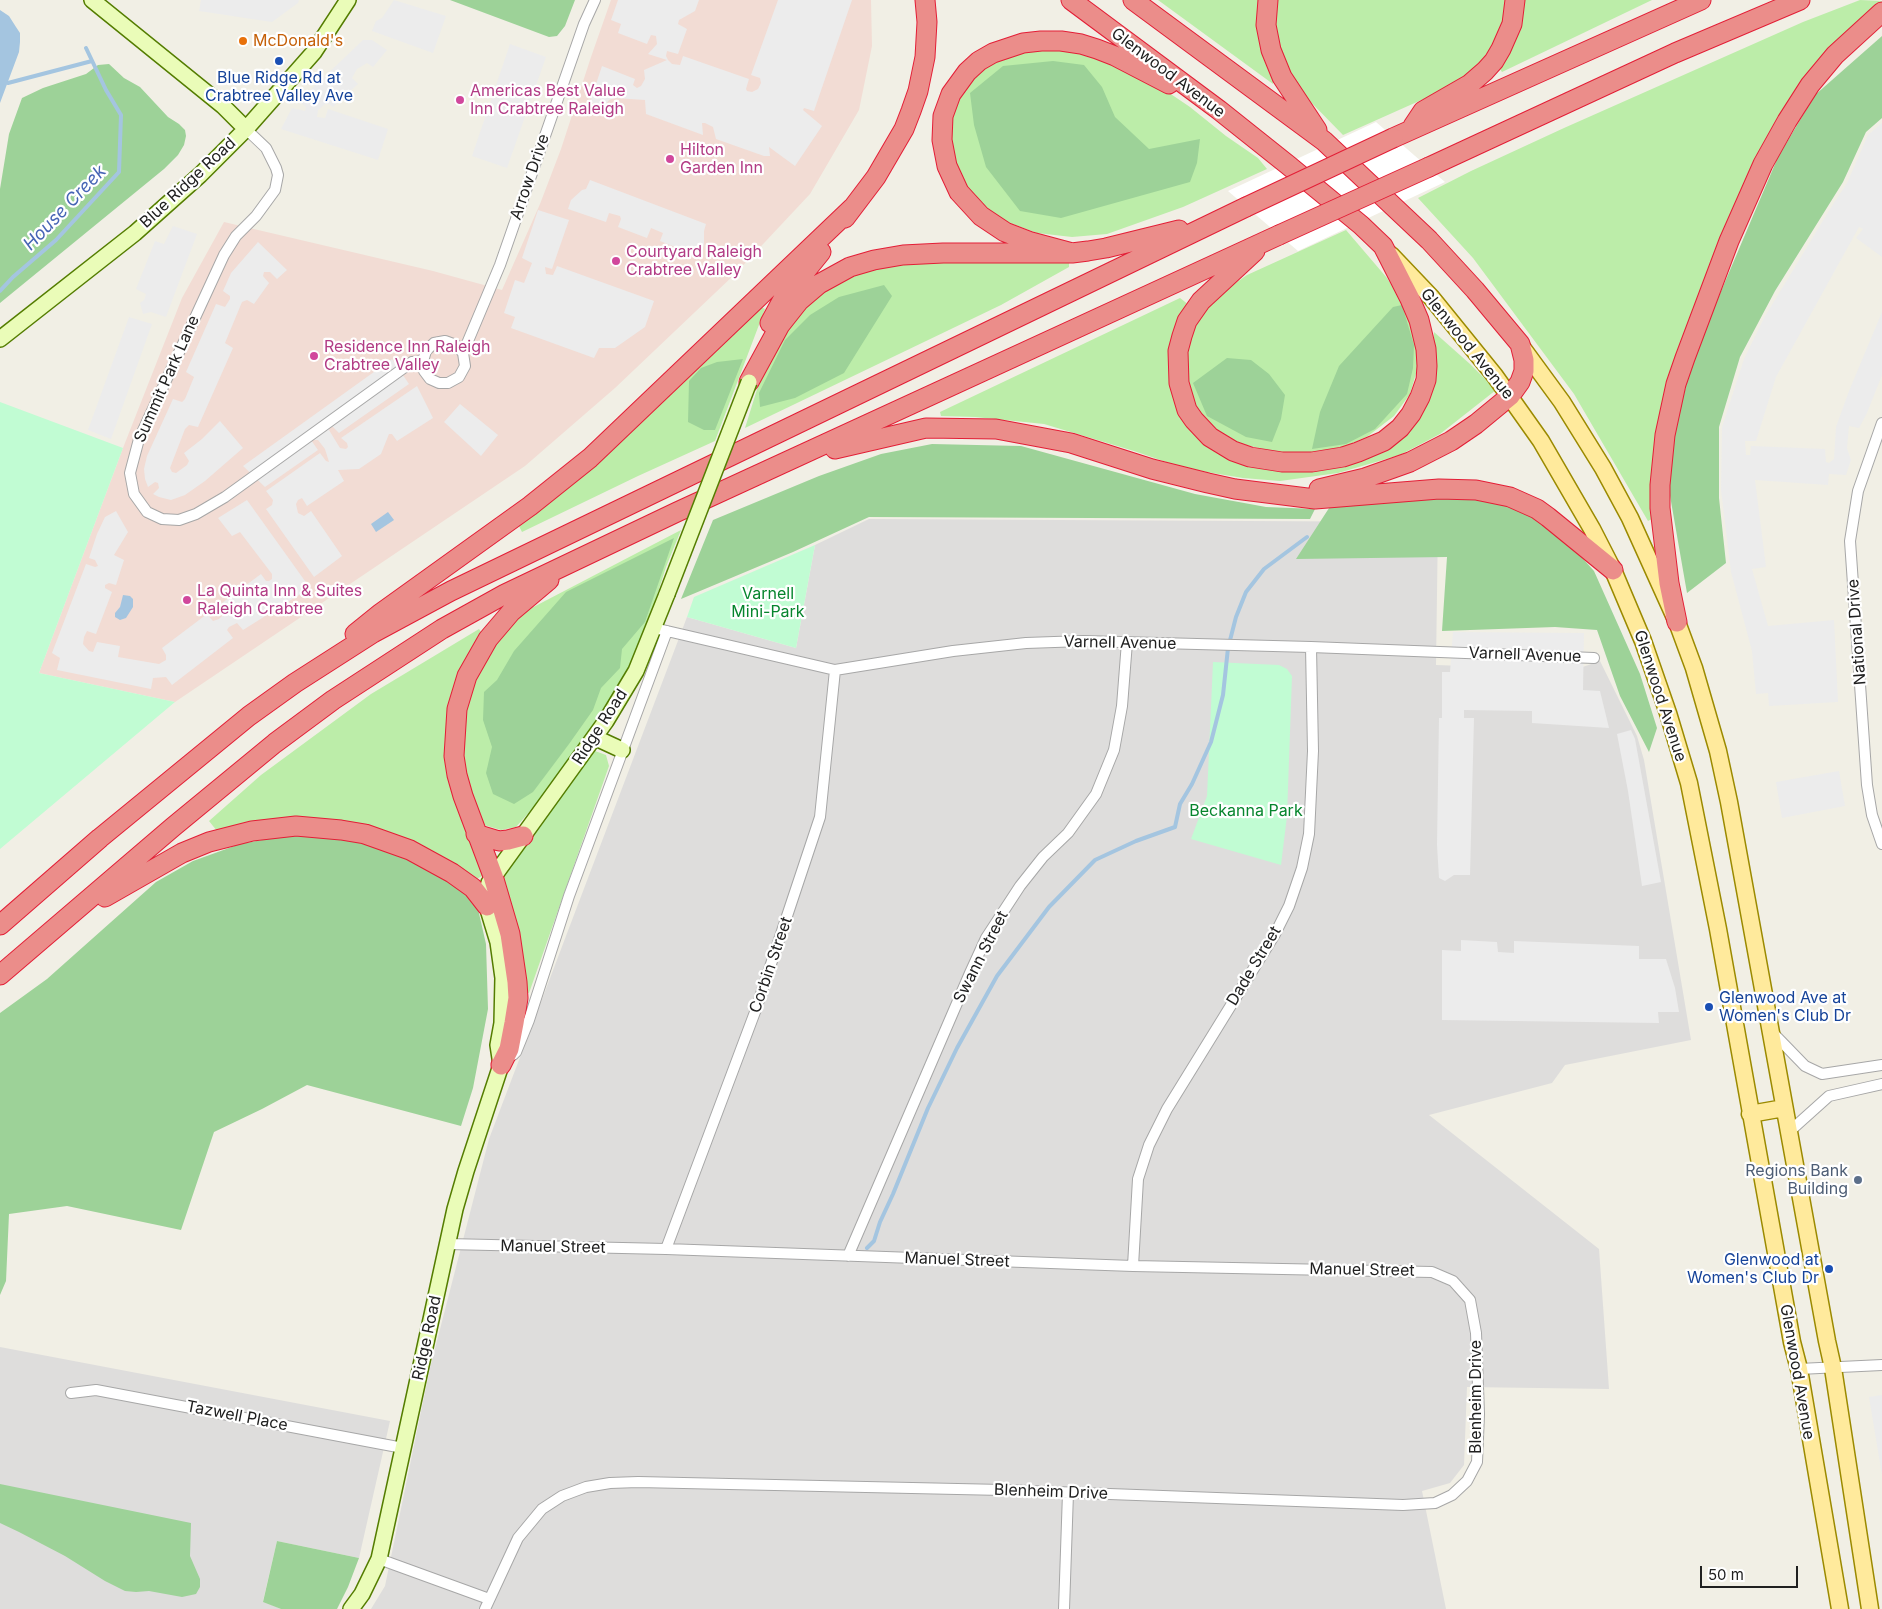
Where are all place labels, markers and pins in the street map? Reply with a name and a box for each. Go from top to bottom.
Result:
place label: McDonald's [253,31,343,51]
marker: McDonald's [237,35,249,47]
marker: Blue Ridge Rd at Crabtree Valley Ave [273,55,285,67]
place label: Blue Ridge Rd at Crabtree Valley Ave [205,68,353,106]
place label: Americas Best Value Inn Crabtree Raleigh [470,81,626,119]
marker: Americas Best Value Inn Crabtree Raleigh [454,94,466,106]
place label: Hilton Garden Inn [680,140,763,178]
marker: Hilton Garden Inn [664,153,676,165]
place label: Courtyard Raleigh Crabtree Valley [626,242,762,280]
marker: Courtyard Raleigh Crabtree Valley [610,255,622,267]
place label: Residence Inn Raleigh Crabtree Valley [324,337,491,375]
marker: Residence Inn Raleigh Crabtree Valley [308,350,320,362]
place label: La Quinta Inn & Suites Raleigh Crabtree [197,581,362,619]
marker: La Quinta Inn & Suites Raleigh Crabtree [181,594,193,606]
place label: Glenwood Ave at Women's Club Dr [1719,988,1851,1026]
marker: Glenwood Ave at Women's Club Dr [1703,1001,1715,1013]
place label: Regions Bank Building [1745,1161,1848,1199]
marker: Regions Bank Building [1852,1174,1864,1186]
place label: Glenwood at Women's Club Dr [1687,1250,1819,1288]
marker: Glenwood at Women's Club Dr [1823,1263,1835,1275]

